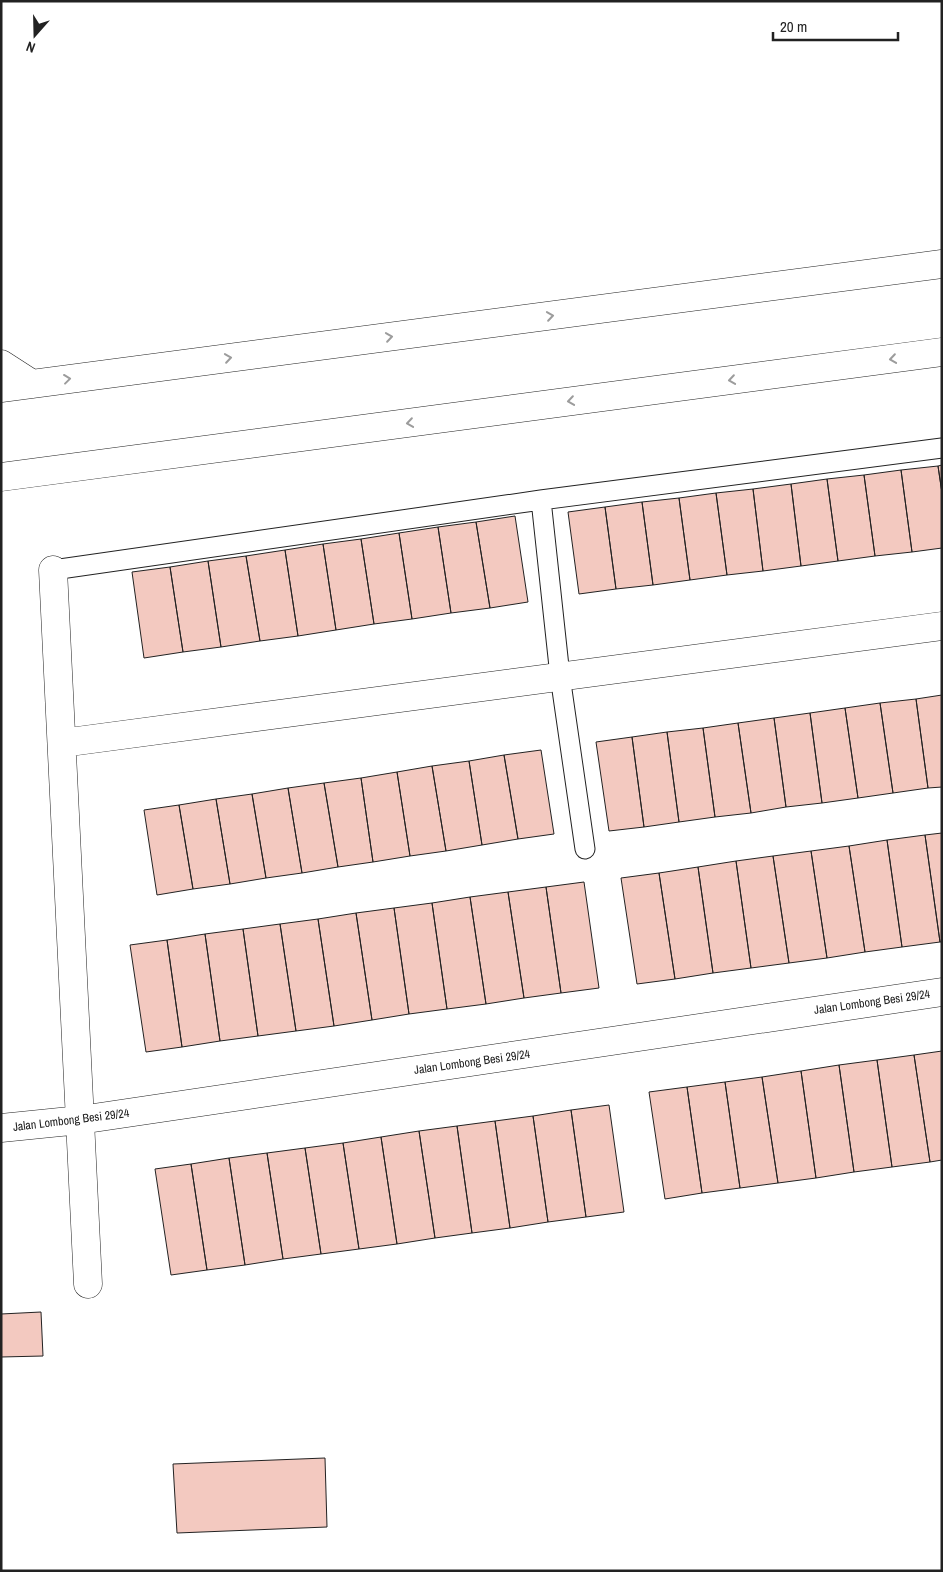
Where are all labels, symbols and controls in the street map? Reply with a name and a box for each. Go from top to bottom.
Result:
north arrow [10,10,60,60]
scale bar [773,10,898,42]
text: 20 m [780,16,807,37]
text: N [24,37,38,57]
one-way arrow [547,311,555,322]
one-way arrow [385,332,393,343]
one-way arrow [224,353,232,364]
one-way arrow [889,353,898,363]
one-way arrow [63,374,71,385]
one-way arrow [728,374,736,385]
one-way arrow [567,395,575,406]
one-way arrow [406,417,414,428]
street label: Jalan Lombong Besi 29/24 [813,986,932,1018]
street label: Jalan Lombong Besi 29/24 [413,1046,532,1078]
street label: Jalan Lombong Besi 29/24 [12,1105,131,1135]

